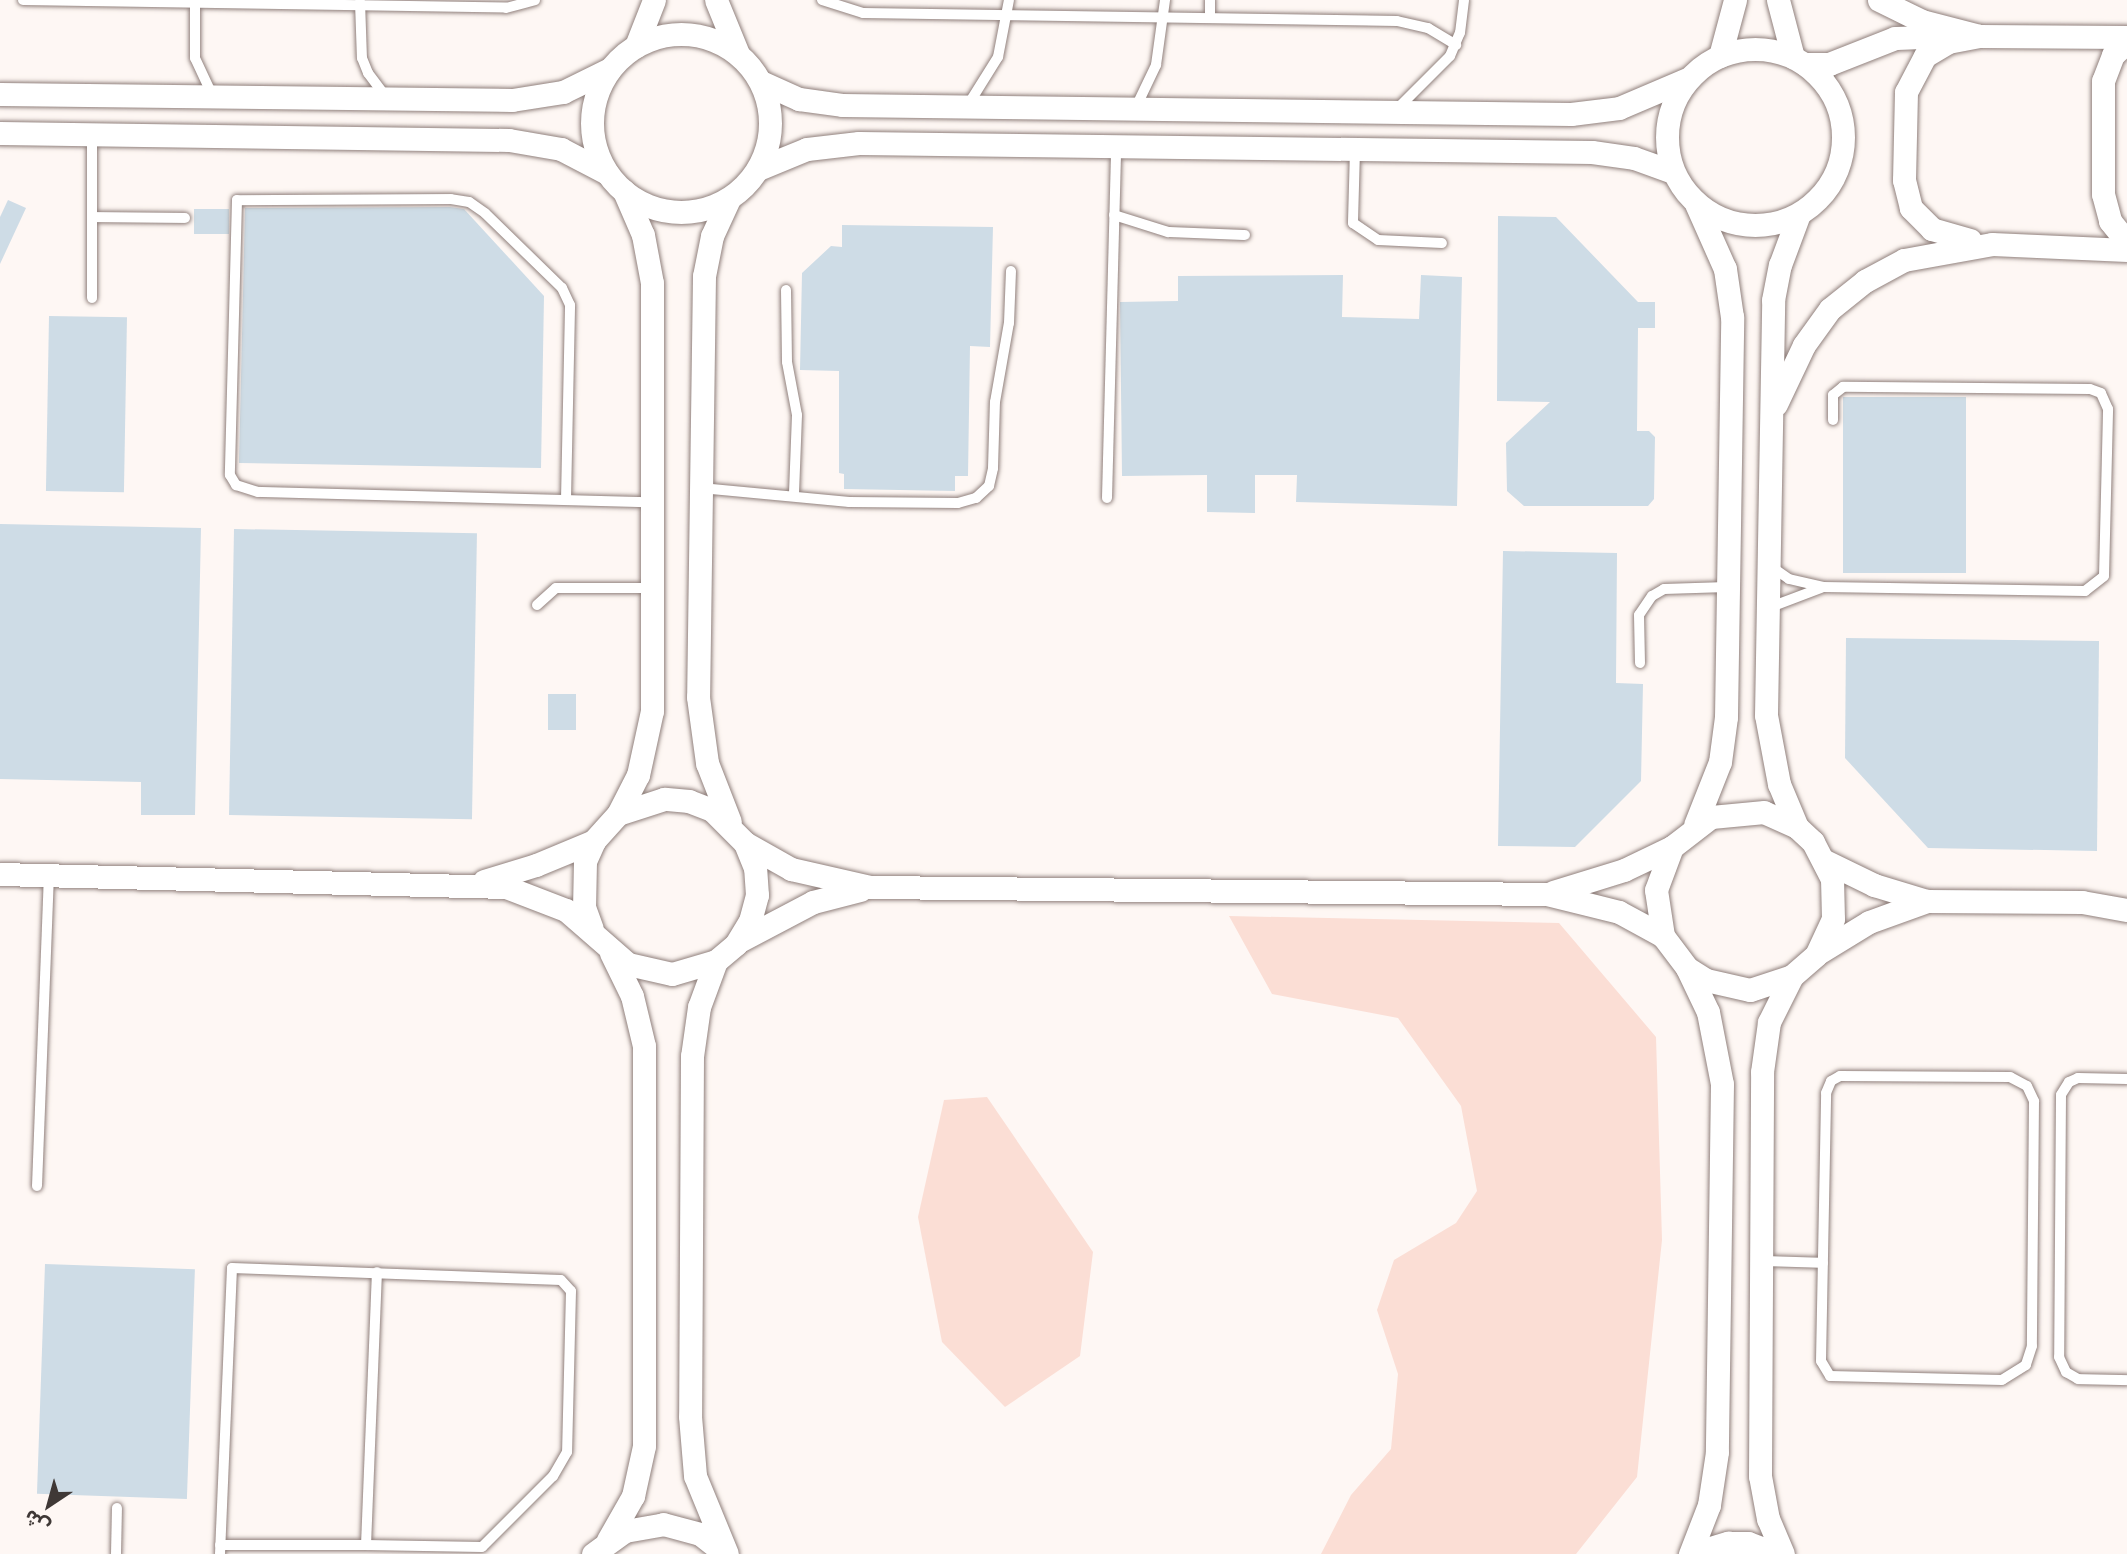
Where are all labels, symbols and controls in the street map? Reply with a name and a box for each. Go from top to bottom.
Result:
north arrow [14,1470,84,1540]
text: ش [19,1505,54,1539]

